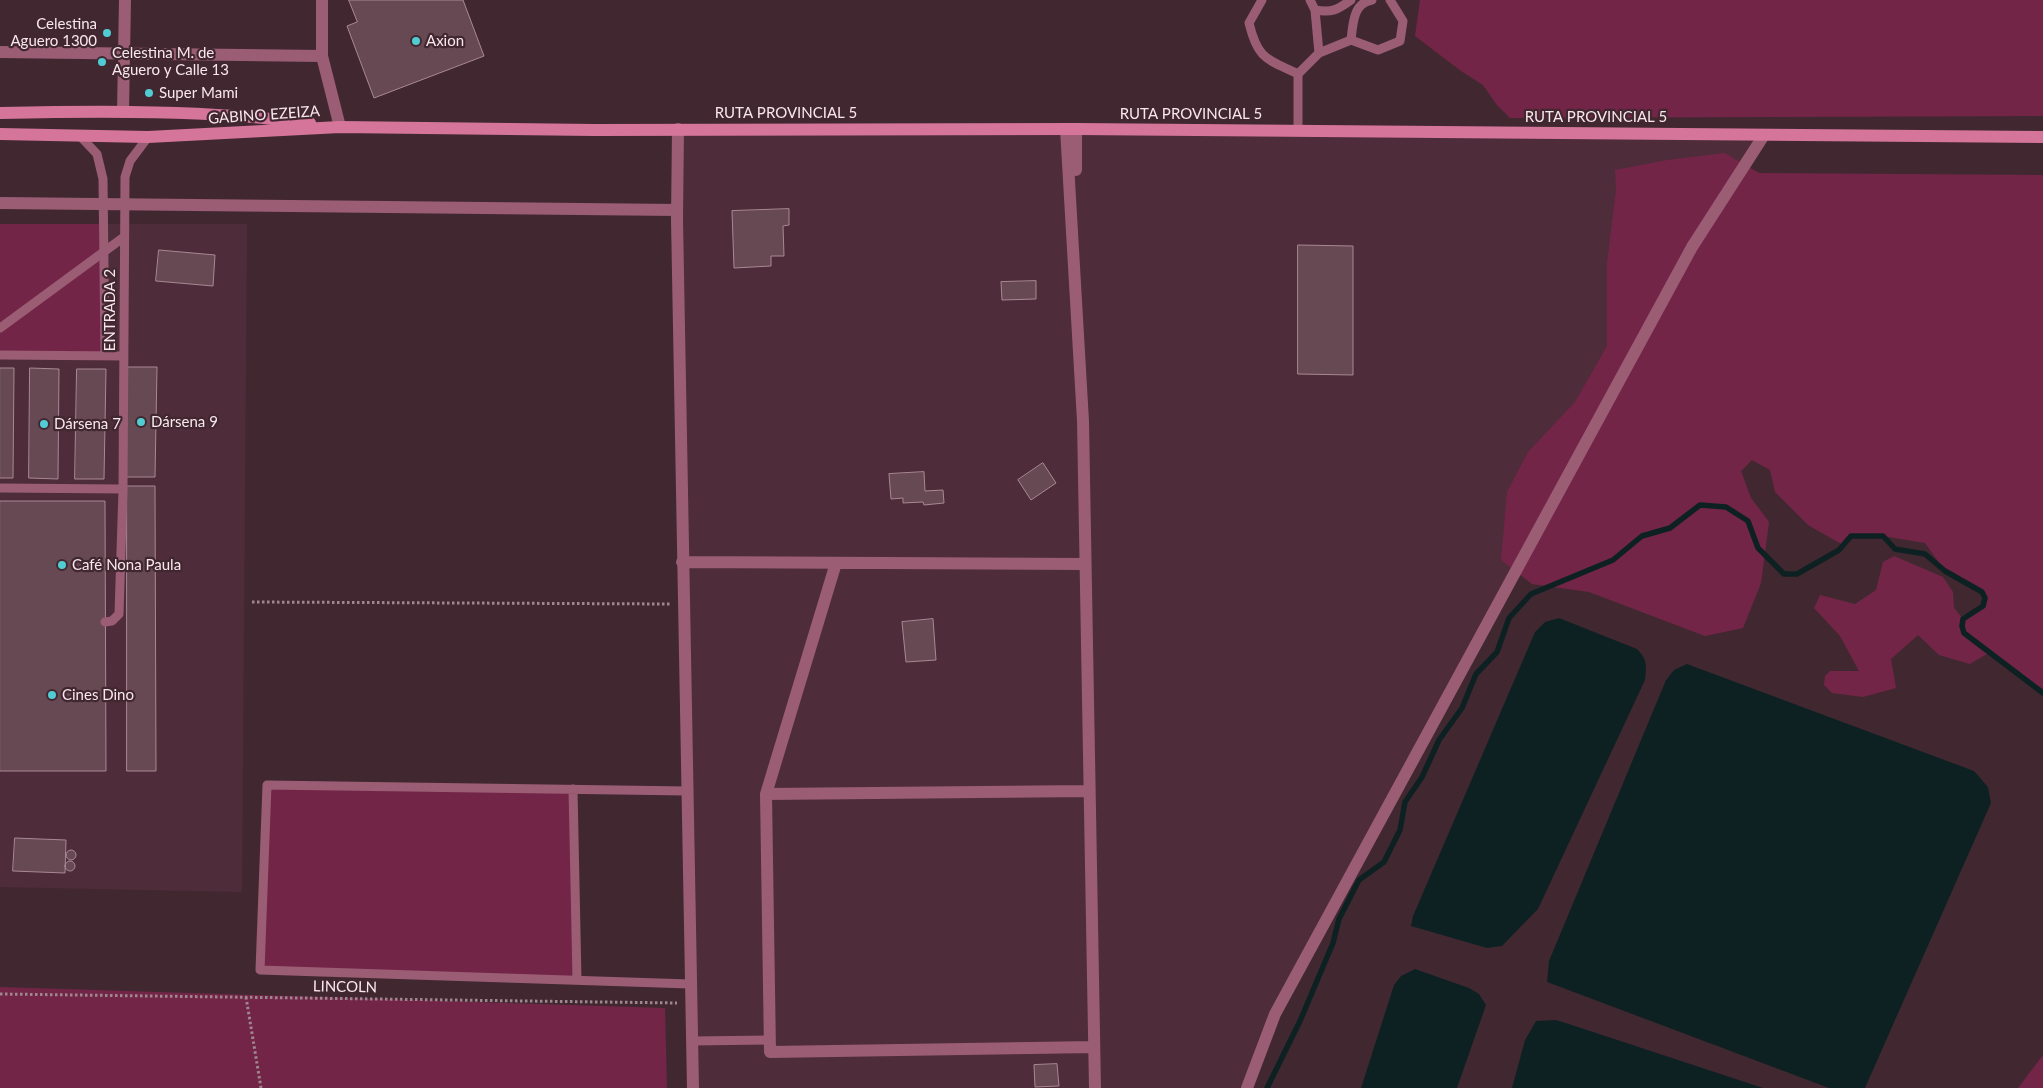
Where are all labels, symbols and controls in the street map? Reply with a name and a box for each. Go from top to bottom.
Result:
place label: Celestina Aguero 1300 [10,15,97,50]
marker: Celestina Aguero 1300 [101,27,113,39]
place label: Axion [426,32,464,50]
marker: Axion [410,35,422,47]
place label: Celestina M. de Aguero y Calle 13 [112,44,229,79]
marker: Celestina M. de Aguero y Calle 13 [96,56,108,68]
place label: Super Mami [159,84,238,102]
marker: Super Mami [143,87,155,99]
street label: GABINO EZEIZA [208,102,320,128]
street label: RUTA PROVINCIAL 5 [715,104,857,122]
street label: RUTA PROVINCIAL 5 [1120,105,1262,123]
street label: RUTA PROVINCIAL 5 [1525,108,1667,126]
street label: ENTRADA 2 [101,269,119,351]
place label: Dársena 9 [151,413,218,431]
place label: Dársena 7 [54,415,121,433]
marker: Dársena 9 [135,416,147,428]
marker: Dársena 7 [38,418,50,430]
place label: Café Nona Paula [72,556,181,574]
marker: Café Nona Paula [56,559,68,571]
place label: Cines Dino [62,686,134,704]
marker: Cines Dino [46,689,58,701]
street label: LINCOLN [313,977,377,997]

